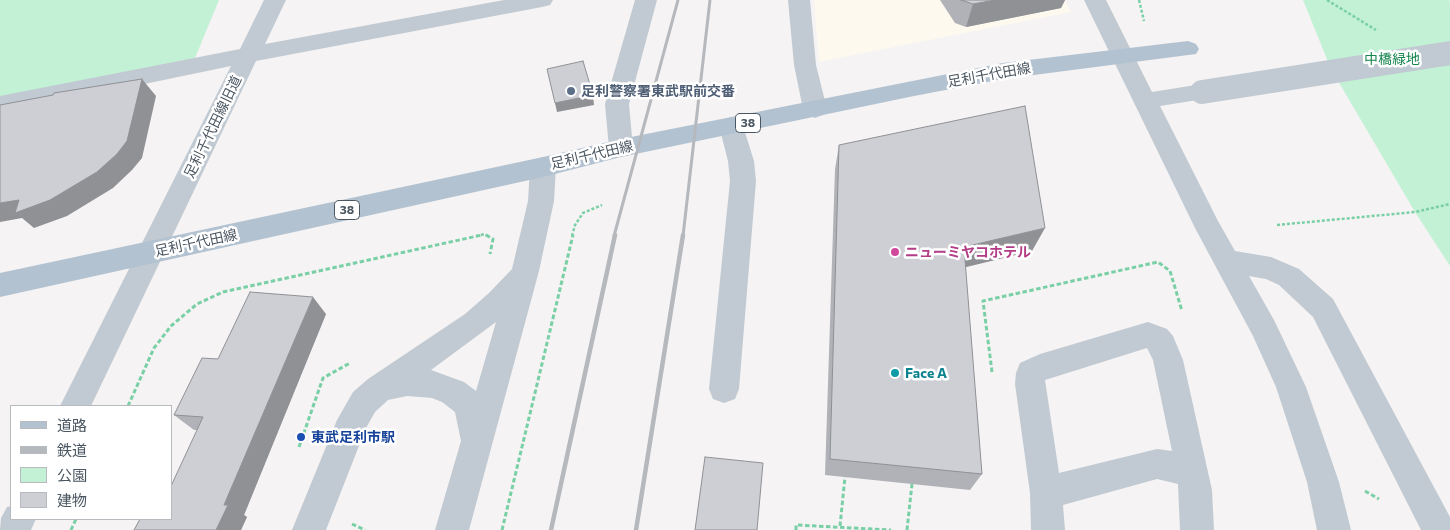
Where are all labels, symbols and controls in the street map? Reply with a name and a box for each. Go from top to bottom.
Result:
park label: 中橋緑地 [1364,51,1420,67]
street label: 足利千代田線 [946,59,1032,91]
street label: 足利千代田線旧道 [181,73,245,181]
place label: 足利警察署東武駅前交番 [581,83,735,99]
marker: 足利警察署東武駅前交番 [565,85,577,97]
road number: 38 [736,114,760,132]
street label: 足利千代田線 [549,137,635,173]
road number: 38 [334,200,360,220]
street label: 足利千代田線 [153,226,239,260]
place label: ニューミヤコホテル [905,244,1031,260]
marker: ニューミヤコホテル [889,246,901,258]
place label: Face A [905,365,947,381]
marker: Face A [889,367,901,379]
legend [10,405,172,520]
text: 道路 [57,416,87,434]
place label: 東武足利市駅 [311,429,395,445]
marker: 東武足利市駅 [295,431,307,443]
text: 鉄道 [57,441,87,459]
text: 公園 [57,466,87,484]
text: 建物 [57,491,87,509]

